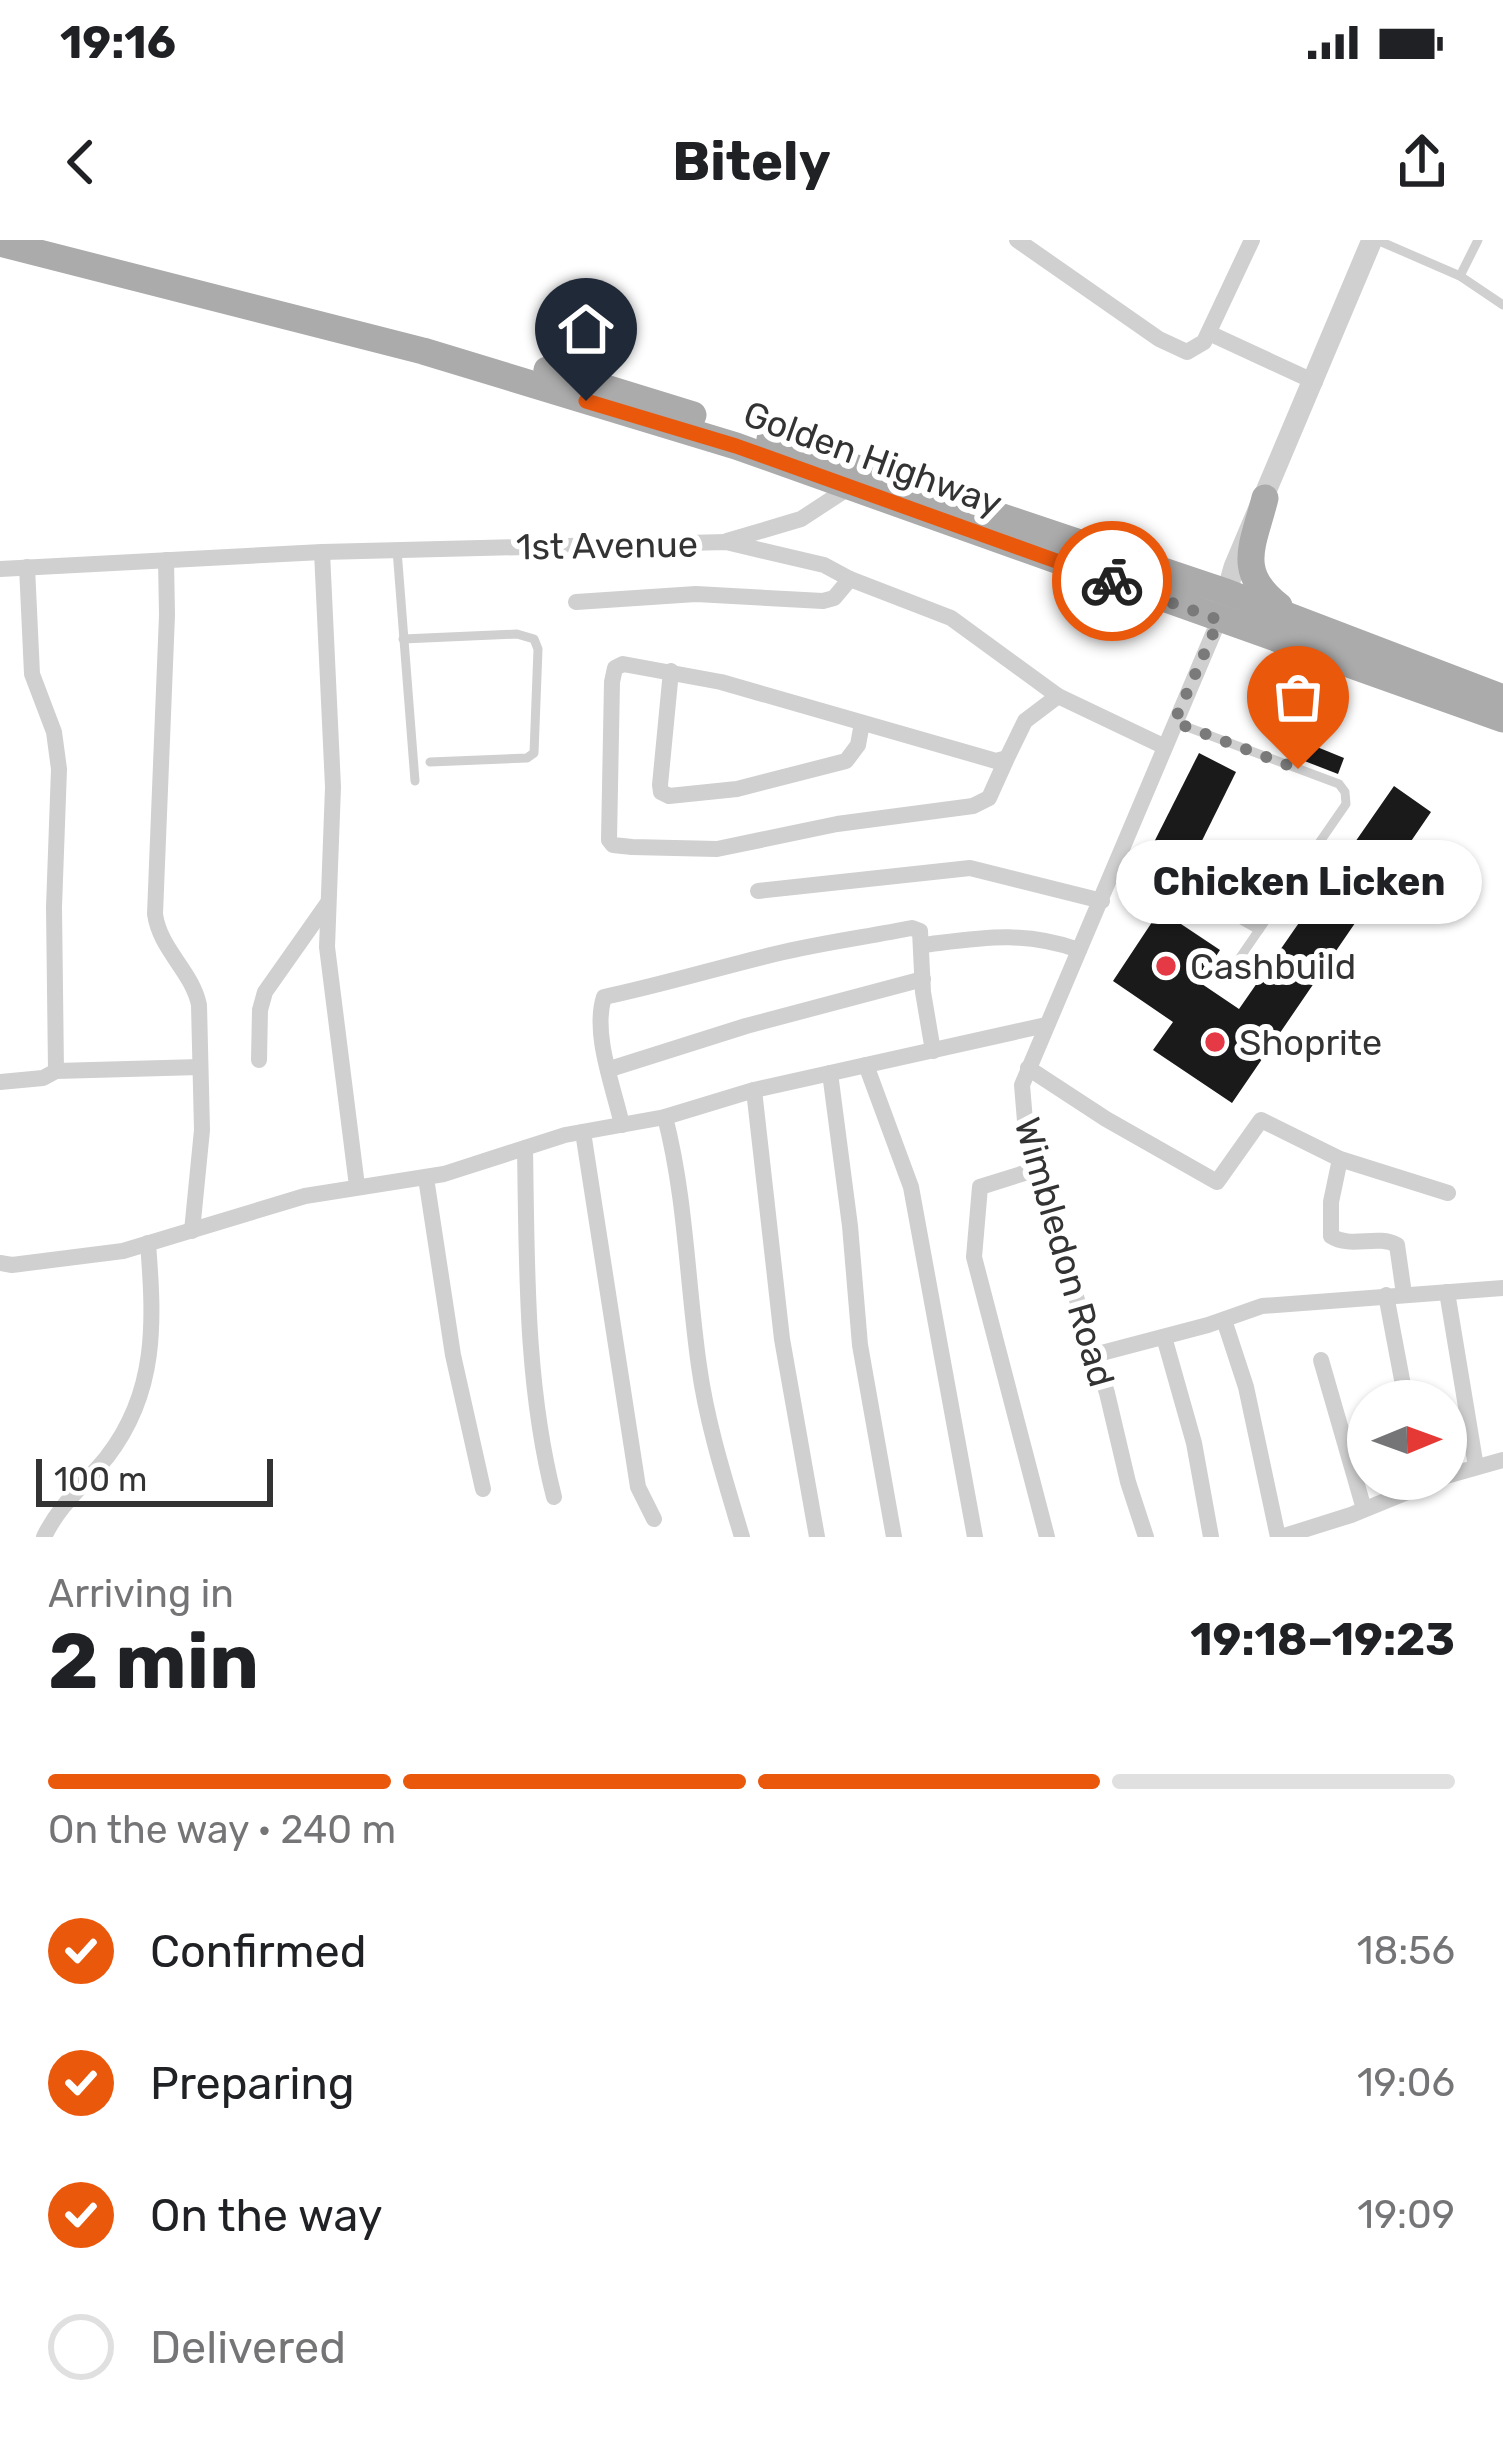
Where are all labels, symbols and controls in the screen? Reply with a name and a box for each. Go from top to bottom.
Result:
text: 19:16 [60,16,176,69]
icon: back [48,129,114,195]
icon: share [1389,129,1455,195]
text: Bitely [672,130,831,194]
pin [535,278,637,401]
icon: home [553,296,619,362]
street label: Golden Highway [738,392,1008,525]
courier [1052,521,1172,641]
street label: 1st Avenue [516,522,698,569]
icon: bike [1079,548,1145,614]
pin [1247,646,1349,769]
icon: bag [1265,664,1331,730]
callout: Chicken Licken [1115,841,1481,925]
text: Chicken Licken [1153,859,1445,905]
place label: Cashbuild [1190,945,1356,988]
marker: Cashbuild [1153,953,1179,979]
place label: Shoprite [1239,1021,1382,1064]
marker: Shoprite [1202,1029,1228,1055]
street label: Wimbledon Road [1006,1113,1123,1392]
north arrow [1347,1380,1467,1500]
map controls [1347,1380,1467,1500]
scale bar [36,1453,273,1506]
text: 100 m [54,1460,147,1499]
text: Arriving in [48,1571,234,1617]
text: 19:18–19:23 [1190,1613,1455,1666]
text: 2 min [48,1615,259,1708]
text: On the way · 240 m [48,1807,396,1853]
icon: check [48,1918,114,1984]
text: Confirmed [150,1925,367,1978]
text: 18:56 [1357,1928,1455,1974]
icon: check [48,2050,114,2116]
text: Preparing [150,2057,355,2110]
text: 19:06 [1357,2060,1455,2106]
icon: check [48,2182,114,2248]
text: On the way [150,2189,383,2242]
text: 19:09 [1357,2192,1455,2238]
text: Delivered [150,2321,346,2374]

